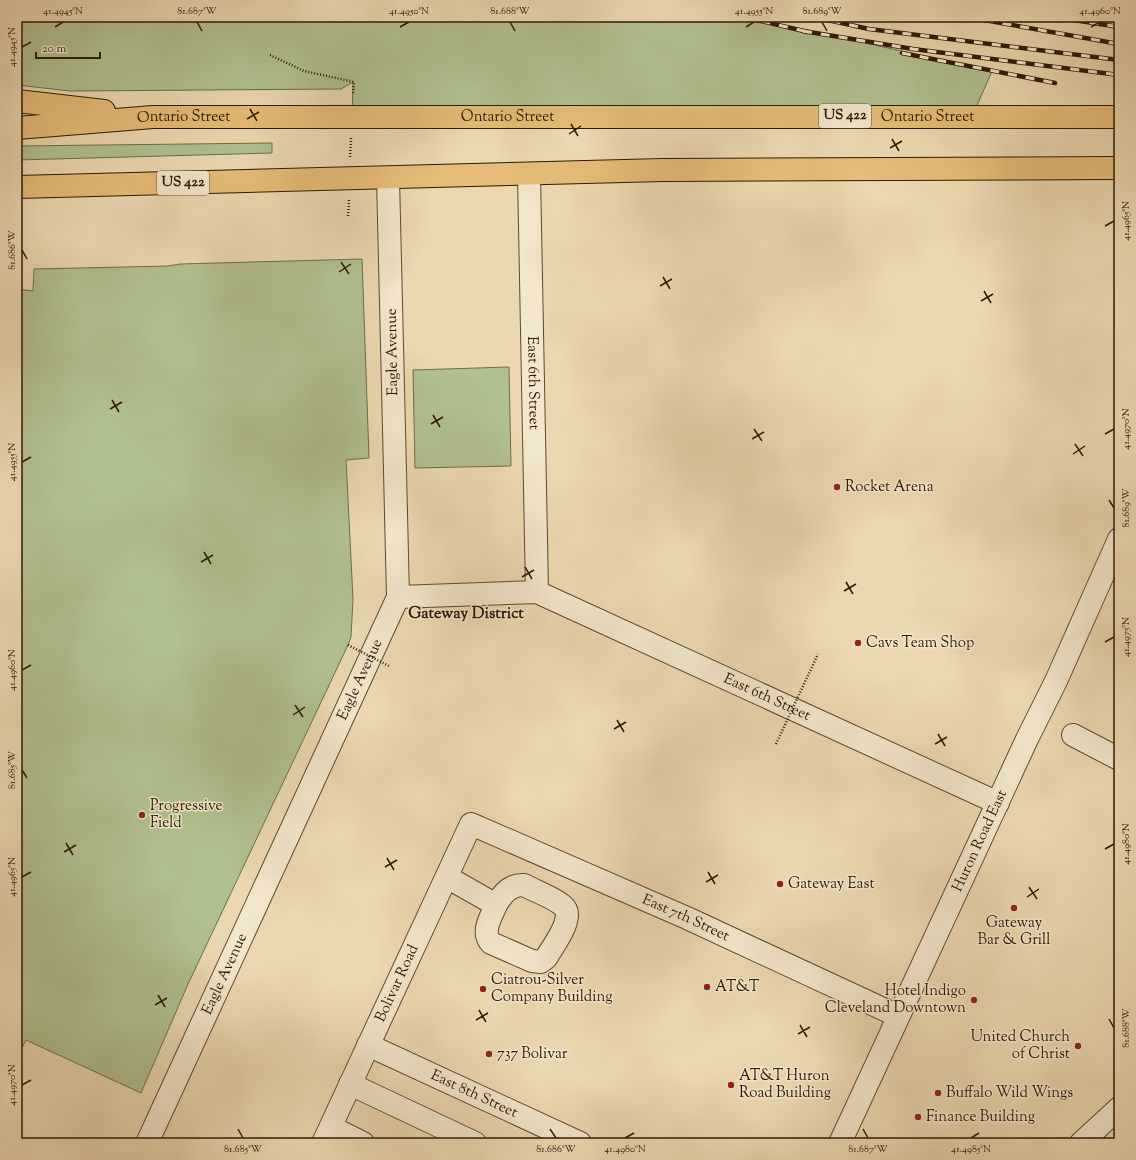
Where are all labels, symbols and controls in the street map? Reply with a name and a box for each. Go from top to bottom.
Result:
text: 41.4945°N [43,4,83,19]
text: 81.687°W [177,4,217,19]
text: 41.4950°N [389,4,429,19]
text: 81.688°W [490,4,530,19]
text: 41.4955°N [735,4,773,19]
text: 81.689°W [802,4,842,19]
text: 41.4960°N [1079,4,1121,19]
text: 41.4945°N [5,27,20,67]
scale bar [36,34,100,60]
text: 20 m [42,40,67,58]
road number: US 422 [819,104,871,128]
street label: Ontario Street [136,107,230,129]
street label: Ontario Street [461,107,554,128]
street label: Ontario Street [881,107,974,128]
road number: US 422 [157,171,209,195]
text: 41.4965°N [1119,201,1134,241]
text: 81.686°W [5,230,20,270]
street label: Eagle Avenue [382,308,404,396]
street label: East 6th Street [522,336,544,430]
text: 41.4970°N [1119,408,1134,450]
text: 41.4955°N [5,443,20,481]
place label: Rocket Arena [845,477,934,498]
marker: Rocket Arena [832,482,842,492]
text: 81.689°W [1119,488,1134,528]
district label: Gateway District [408,603,524,626]
text: 41.4975°N [1119,617,1134,657]
place label: Cavs Team Shop [866,633,974,654]
street label: Eagle Avenue [332,635,388,724]
marker: Cavs Team Shop [853,638,863,648]
text: 41.4960°N [5,649,20,691]
street label: East 6th Street [720,668,814,726]
text: 81.685°W [5,751,20,789]
street label: Huron Road East [947,786,1013,895]
place label: Progressive Field [150,796,222,834]
marker: Progressive Field [137,810,147,820]
text: 41.4980°N [1119,823,1134,865]
text: 41.4965°N [5,857,20,897]
place label: Gateway East [788,874,875,895]
marker: Gateway East [775,879,785,889]
street label: East 7th Street [639,889,733,947]
marker: Gateway Bar & Grill [1009,903,1019,913]
place label: Gateway Bar & Grill [978,913,1050,951]
street label: Eagle Avenue [197,930,253,1018]
street label: Bolivar Road [370,941,424,1025]
place label: Ciatrou-Silver Company Building [491,970,613,1008]
place label: AT&T [715,977,760,998]
place label: Hotel Indigo Cleveland Downtown [825,981,966,1019]
marker: AT&T [702,982,712,992]
marker: Ciatrou-Silver Company Building [478,984,488,994]
marker: Hotel Indigo Cleveland Downtown [969,995,979,1005]
text: 81.688°W [1119,1008,1134,1048]
place label: United Church of Christ [970,1027,1070,1065]
marker: United Church of Christ [1073,1041,1083,1051]
place label: 737 Bolivar [497,1044,568,1065]
marker: 737 Bolivar [484,1049,494,1059]
text: 41.4970°N [5,1064,20,1106]
street label: East 8th Street [427,1065,521,1123]
place label: AT&T Huron Road Building [739,1066,831,1104]
marker: AT&T Huron Road Building [726,1080,736,1090]
place label: Buffalo Wild Wings [946,1083,1073,1104]
marker: Buffalo Wild Wings [933,1088,943,1098]
place label: Finance Building [926,1107,1035,1128]
marker: Finance Building [913,1112,923,1122]
text: 81.685°W [224,1142,262,1157]
text: 81.686°W [536,1142,576,1157]
text: 41.4980°N [604,1142,646,1157]
text: 81.687°W [848,1142,888,1157]
text: 41.4985°N [951,1142,991,1157]

